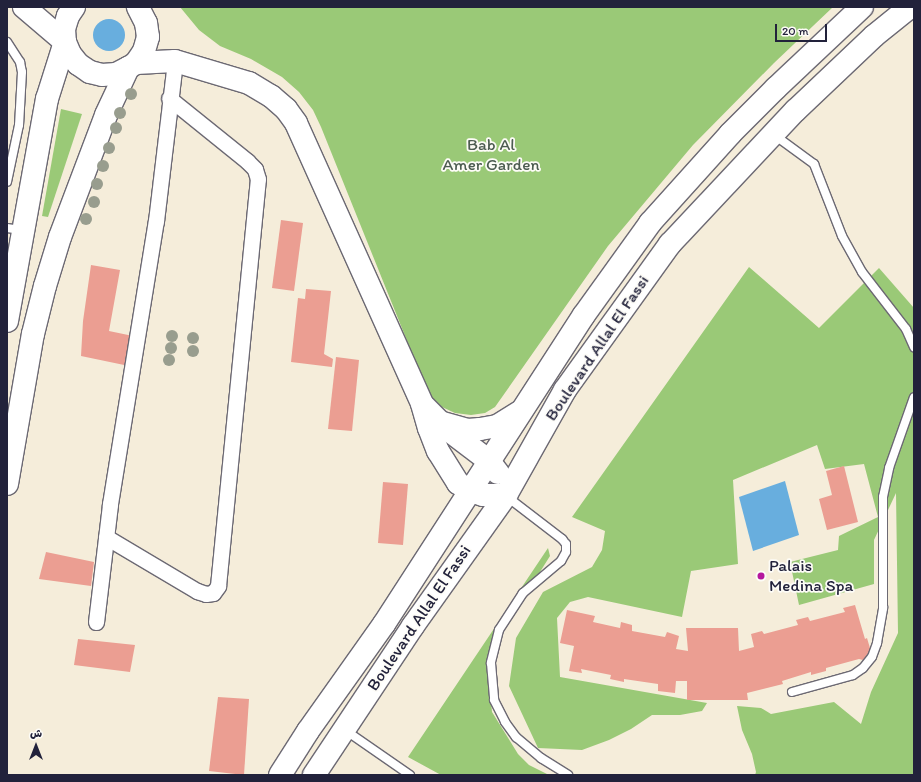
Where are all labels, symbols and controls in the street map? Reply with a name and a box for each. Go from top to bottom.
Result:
scale bar [777,16,829,42]
text: 20 m [782,24,809,38]
park label: Bab Al Amer Garden [442,135,540,175]
street label: Boulevard Allal El Fassi [541,271,653,425]
street label: Boulevard Allal El Fassi [363,541,475,695]
place label: Palais Medina Spa [769,556,853,596]
marker: Palais Medina Spa [756,571,766,581]
north arrow [16,726,56,766]
text: ش [30,727,42,740]

